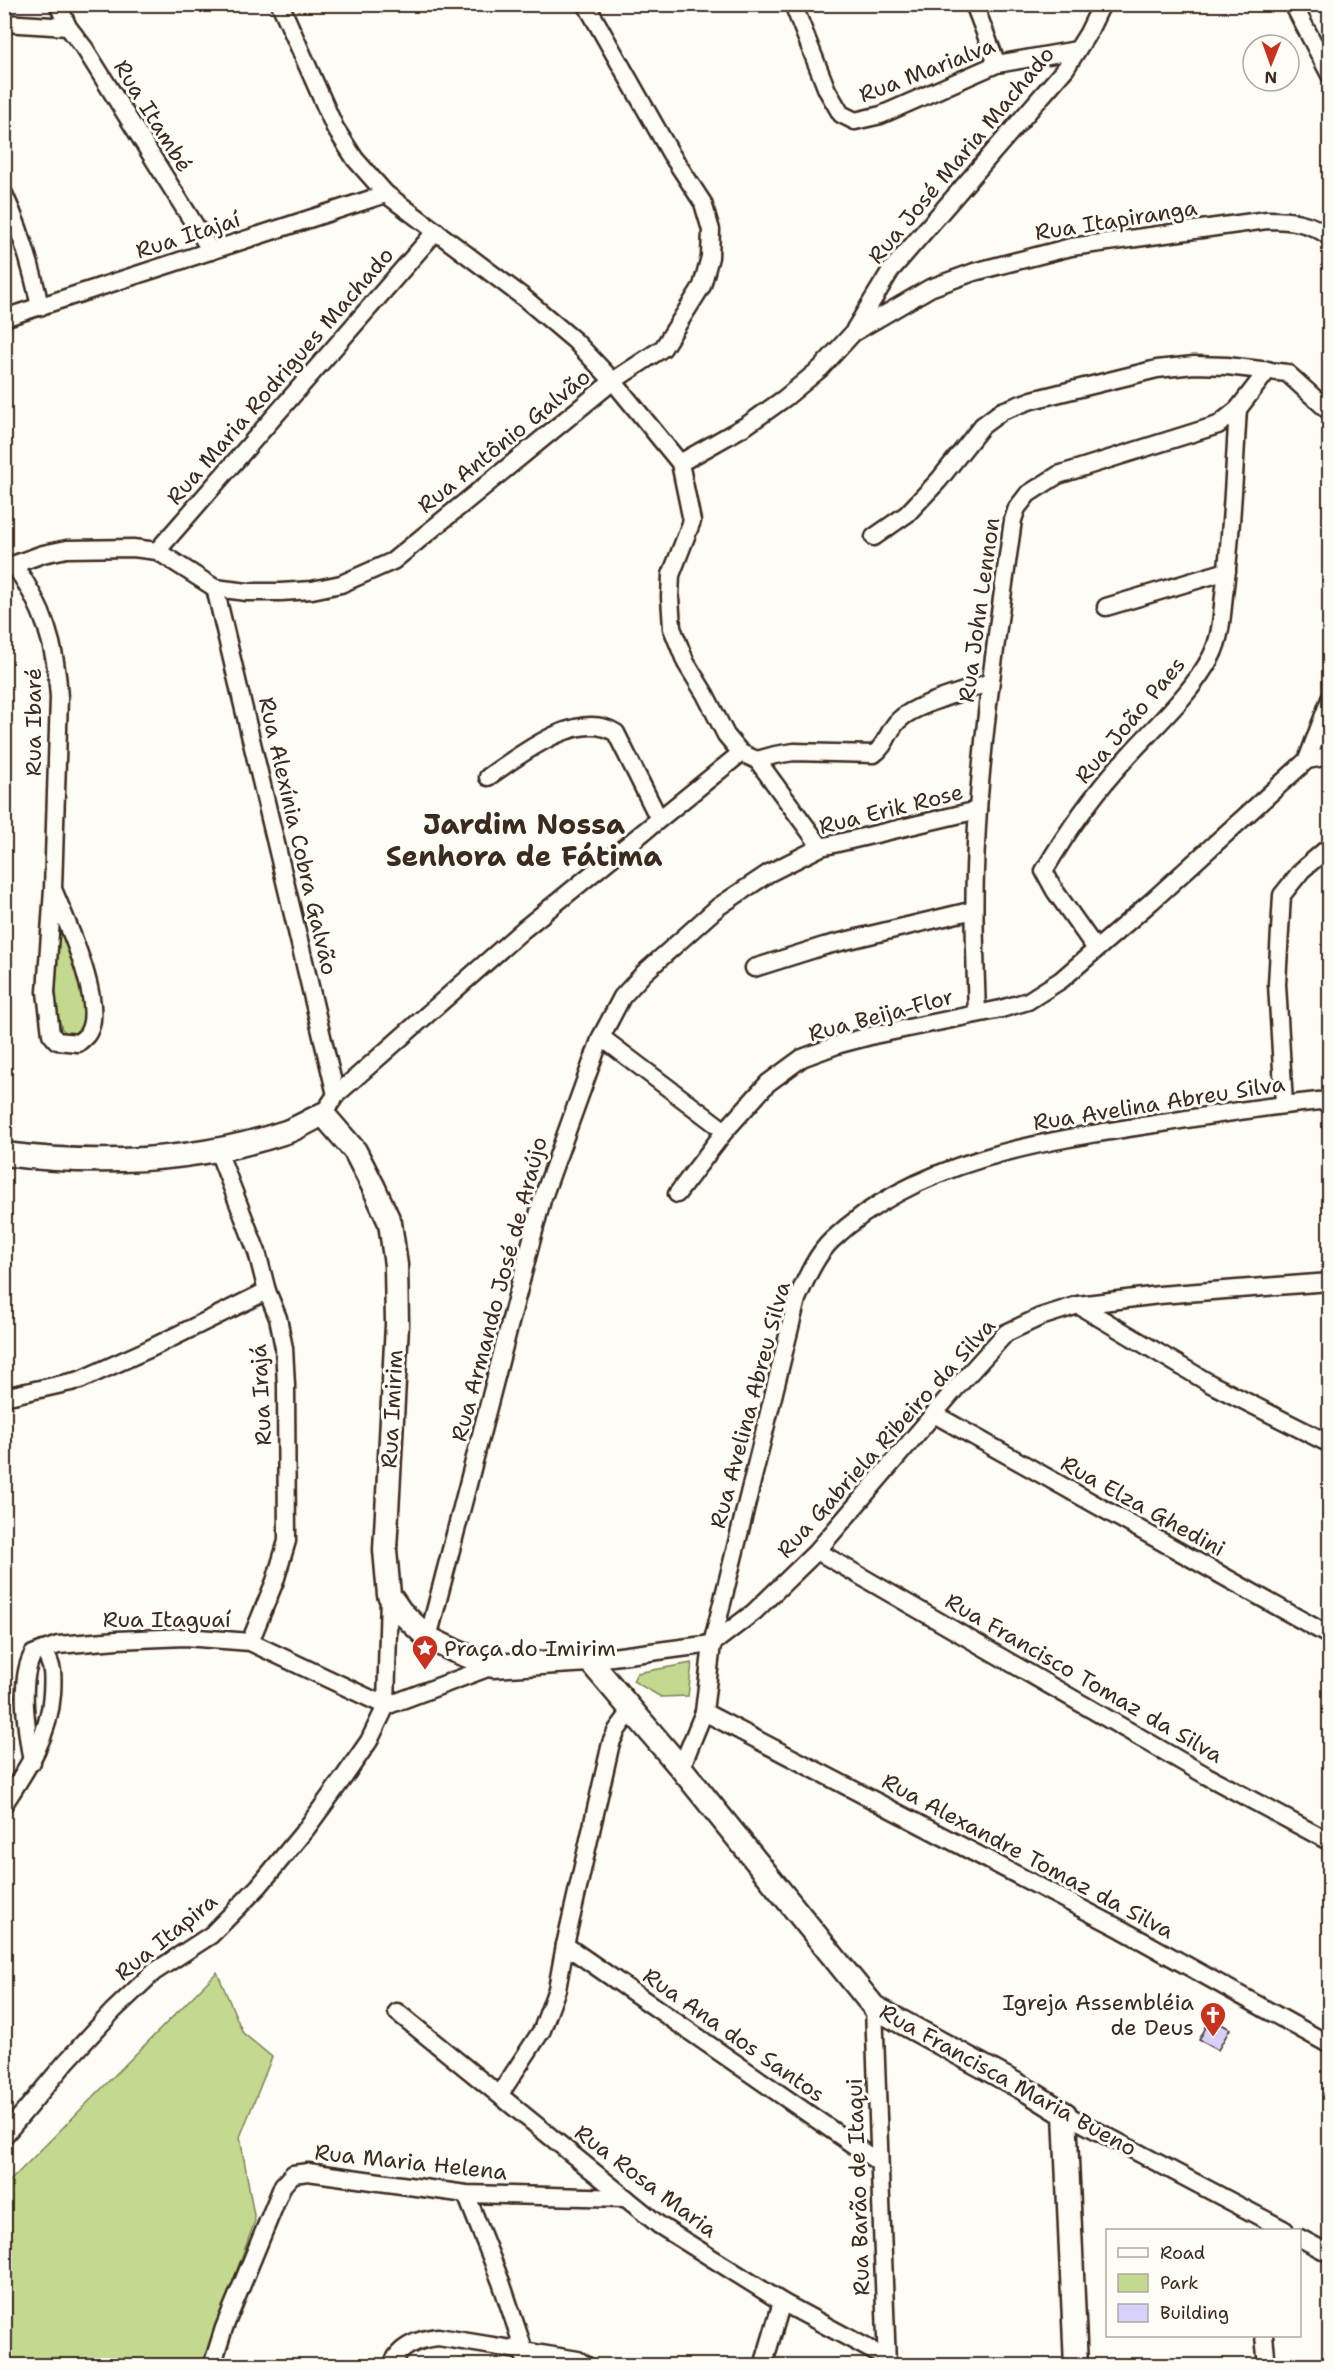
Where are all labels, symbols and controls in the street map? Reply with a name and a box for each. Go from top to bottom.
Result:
street label: Rua Marialva [855,31,999,109]
north arrow [1241,33,1301,93]
street label: Rua José Maria Machado [861,40,1061,270]
street label: Rua Itambé [107,54,199,178]
text: N [1264,67,1277,88]
street label: Rua Itapiranga [1033,193,1200,247]
street label: Rua Itajaí [132,204,244,266]
street label: Rua Maria Rodrigues Machado [160,241,400,511]
street label: Rua Antônio Galvão [412,362,596,520]
street label: Rua John Lennon [952,516,1006,704]
street label: Rua João Paes [1068,650,1192,790]
street label: Rua Ibaré [19,668,48,776]
street label: Rua Alexínia Cobra Galvão [252,694,344,978]
street label: Rua Erik Rose [816,777,966,841]
district label: Jardim Nossa Senhora de Fátima [386,805,662,875]
street label: Rua Beija-Flor [805,982,957,1048]
street label: Rua Avelina Abreu Silva [1031,1069,1287,1137]
street label: Rua Armando José de Araújo [444,1133,554,1445]
street label: Rua Avelina Abreu Silva [703,1278,797,1532]
street label: Rua Gabriela Ribeiro da Silva [770,1312,1002,1564]
street label: Rua Irajá [244,1343,278,1446]
street label: Rua Imirim [374,1349,410,1469]
street label: Rua Elza Ghedini [1056,1449,1230,1563]
street label: Rua Francisco Tomaz da Silva [940,1586,1228,1770]
street label: Rua Itaguaí [103,1605,231,1634]
place icon: Praça do Imirim [410,1633,440,1671]
place label: Praça do Imirim [444,1634,616,1663]
street label: Rua Alexandre Tomaz da Silva [877,1767,1179,1946]
street label: Rua Itapira [109,1887,223,1987]
street label: Rua Ana dos Santos [637,1961,831,2109]
place label: Igreja Assembléia de Deus [1002,1988,1194,2042]
street label: Rua Francisca Maria Bueno [874,1997,1142,2163]
church icon: Igreja Assembléia de Deus [1198,2000,1228,2038]
street label: Rua Barão de Itaqui [840,2078,876,2296]
street label: Rua Rosa Maria [569,2118,723,2244]
street label: Rua Maria Helena [313,2137,509,2187]
legend [1106,2229,1301,2337]
text: Road [1160,2241,1205,2265]
text: Park [1160,2271,1199,2295]
text: Building [1160,2301,1229,2325]

